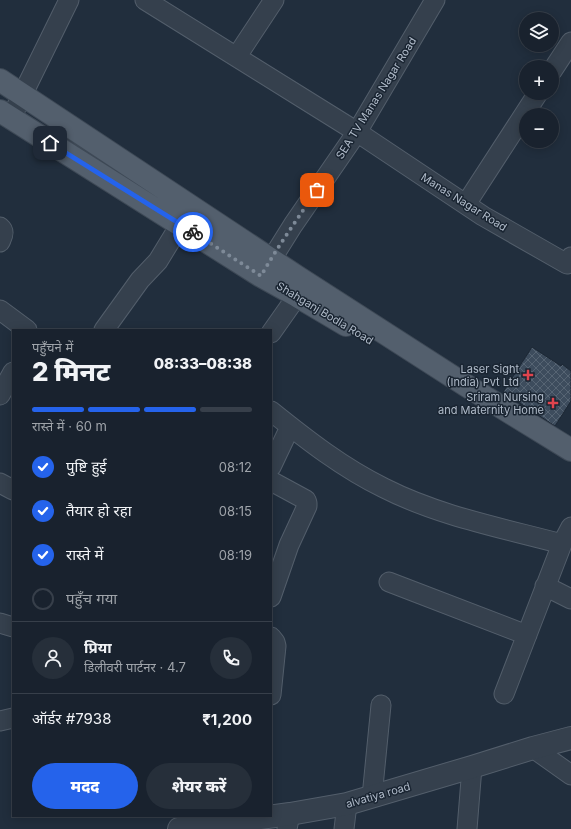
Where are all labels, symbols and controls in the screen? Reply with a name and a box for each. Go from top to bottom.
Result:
map controls [519,12,559,148]
button: layers [519,12,559,52]
street label: SEA TV Manas Nagar Road [333,35,419,161]
button: + [519,60,559,100]
button: − [519,108,559,148]
pin [33,126,67,160]
icon: home [39,132,61,154]
street label: Manas Nagar Road [418,170,510,234]
pin [300,173,334,207]
icon: bag [306,179,328,201]
courier [173,212,213,252]
icon: bike [182,221,204,243]
street label: Shahganj Bodla Road [274,279,376,347]
text: पहुँचने में [32,339,73,355]
text: 08:33–08:38 [154,354,252,373]
text: 2 मिनट [32,356,110,387]
place label: Laser Sight (India) Pvt Ltd [447,362,519,389]
marker: Laser Sight (India) Pvt Ltd [522,369,534,381]
place label: Sriram Nursing and Maternity Home [438,390,544,417]
marker: Sriram Nursing and Maternity Home [547,397,559,409]
text: रास्ते में · 60 m [32,418,107,434]
icon: check [32,456,54,478]
text: पुष्टि हुई [66,457,107,476]
text: 08:12 [219,459,252,475]
icon: check [32,500,54,522]
text: तैयार हो रहा [66,501,132,520]
text: 08:15 [219,503,252,519]
icon: check [32,544,54,566]
text: रास्ते में [66,545,104,564]
text: 08:19 [219,547,252,563]
text: पहुँच गया [66,589,117,608]
button: person [32,637,74,679]
button: phone [210,637,252,679]
text: प्रिया [84,638,112,657]
text: डिलीवरी पार्टनर · 4.7 [84,659,186,675]
text: ऑर्डर #7938 [32,709,111,728]
text: ₹1,200 [202,710,252,729]
button: मदद [32,763,138,809]
button: शेयर करें [146,763,252,809]
street label: alvatiya road [344,779,412,811]

